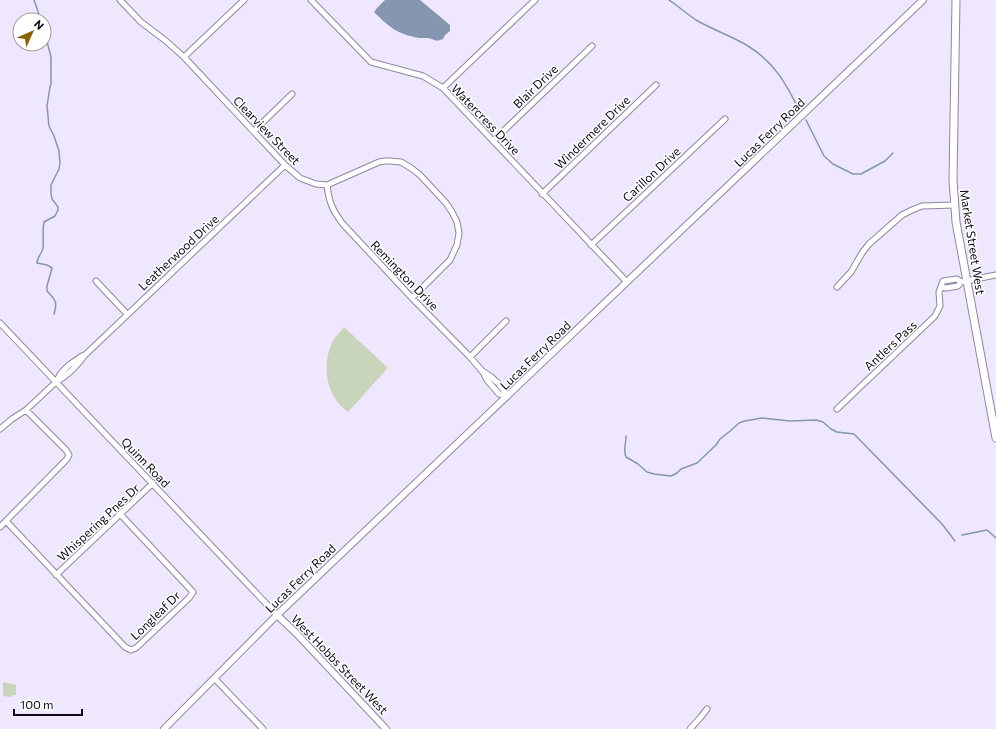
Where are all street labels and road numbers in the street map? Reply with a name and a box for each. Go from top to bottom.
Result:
street label: Blair Drive [510,61,560,111]
street label: Watercress Drive [449,81,523,157]
street label: Windermere Drive [551,92,633,172]
street label: Clearview Street [231,93,303,167]
street label: Lucas Ferry Road [731,95,807,169]
street label: Carillon Drive [619,144,683,204]
street label: Market Street West [958,188,988,296]
street label: Leatherwood Drive [135,211,221,293]
street label: Remington Drive [368,237,442,313]
street label: Antlers Pass [861,317,919,373]
street label: Lucas Ferry Road [497,318,573,392]
street label: Quinn Road [119,434,173,490]
street label: Whispering Pnes Dr [54,480,142,564]
street label: Lucas Ferry Road [262,541,338,615]
street label: Longleaf Dr [127,588,183,642]
street label: West Hobbs Street West [289,611,391,717]

